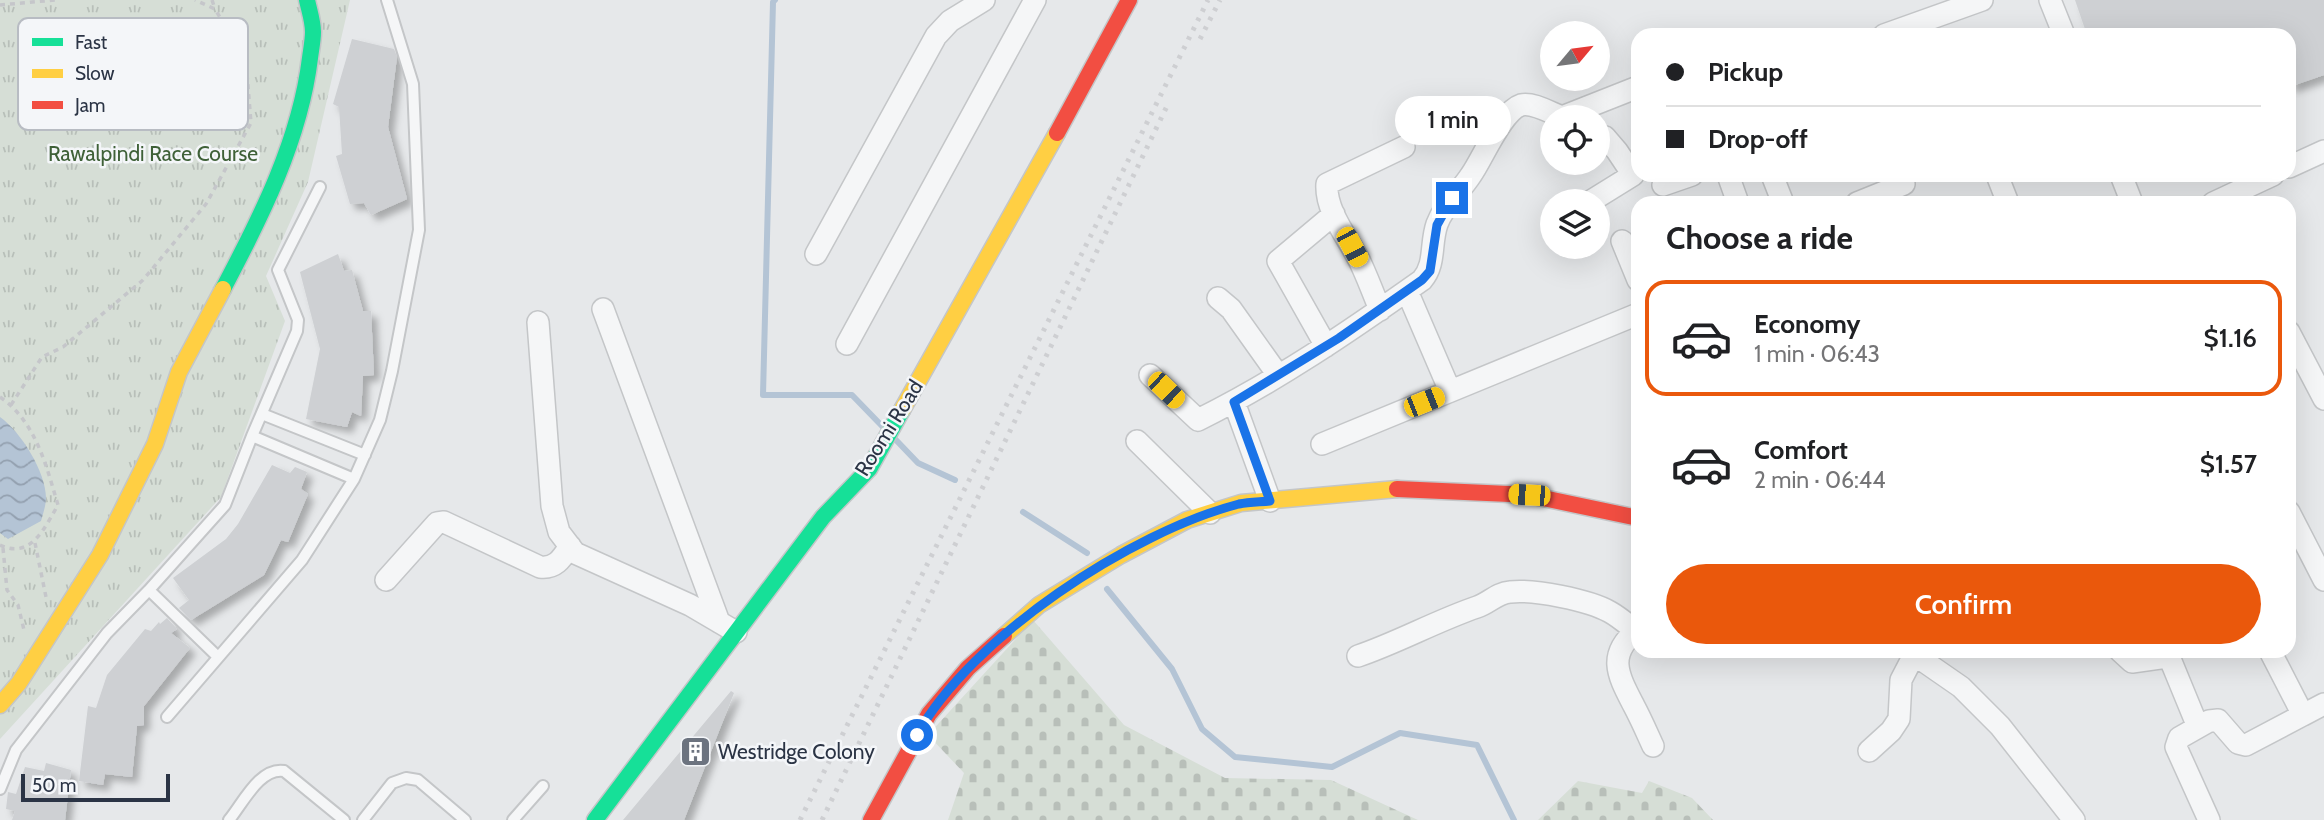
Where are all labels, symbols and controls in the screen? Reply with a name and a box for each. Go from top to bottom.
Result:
legend [18,18,248,130]
north arrow [1540,21,1610,91]
map controls [1540,21,1610,259]
text: Fast [75,31,108,54]
text: Pickup [1708,56,1783,88]
text: Slow [75,62,115,85]
text: Jam [74,94,105,117]
callout: 1 min [1394,96,1510,146]
button: locate [1540,105,1610,175]
text: 1 min [1427,106,1479,134]
text: Drop-off [1708,123,1808,155]
park label: Rawalpindi Race Course [48,141,258,166]
route end [1436,182,1468,214]
button: layers [1540,189,1610,259]
text: Choose a ride [1666,218,1853,257]
car [1333,224,1372,270]
icon: car [1670,307,1733,370]
text: Economy [1754,308,1860,340]
text: $1.16 [2204,322,2257,354]
text: 1 min · 06:43 [1754,340,1880,368]
car [1144,368,1189,412]
street label: Roomi Road [849,375,928,480]
car [1401,384,1448,420]
icon: car [1670,433,1733,496]
text: Comfort [1754,434,1848,466]
text: $1.57 [2200,448,2257,480]
text: 2 min · 06:44 [1754,466,1885,494]
car [1508,483,1551,507]
button: Confirm [1666,564,2261,644]
route start [901,719,933,751]
building icon: Westridge Colony [678,735,712,769]
place label: Westridge Colony [718,739,875,764]
scale bar [21,771,170,803]
text: 50 m [32,774,76,797]

